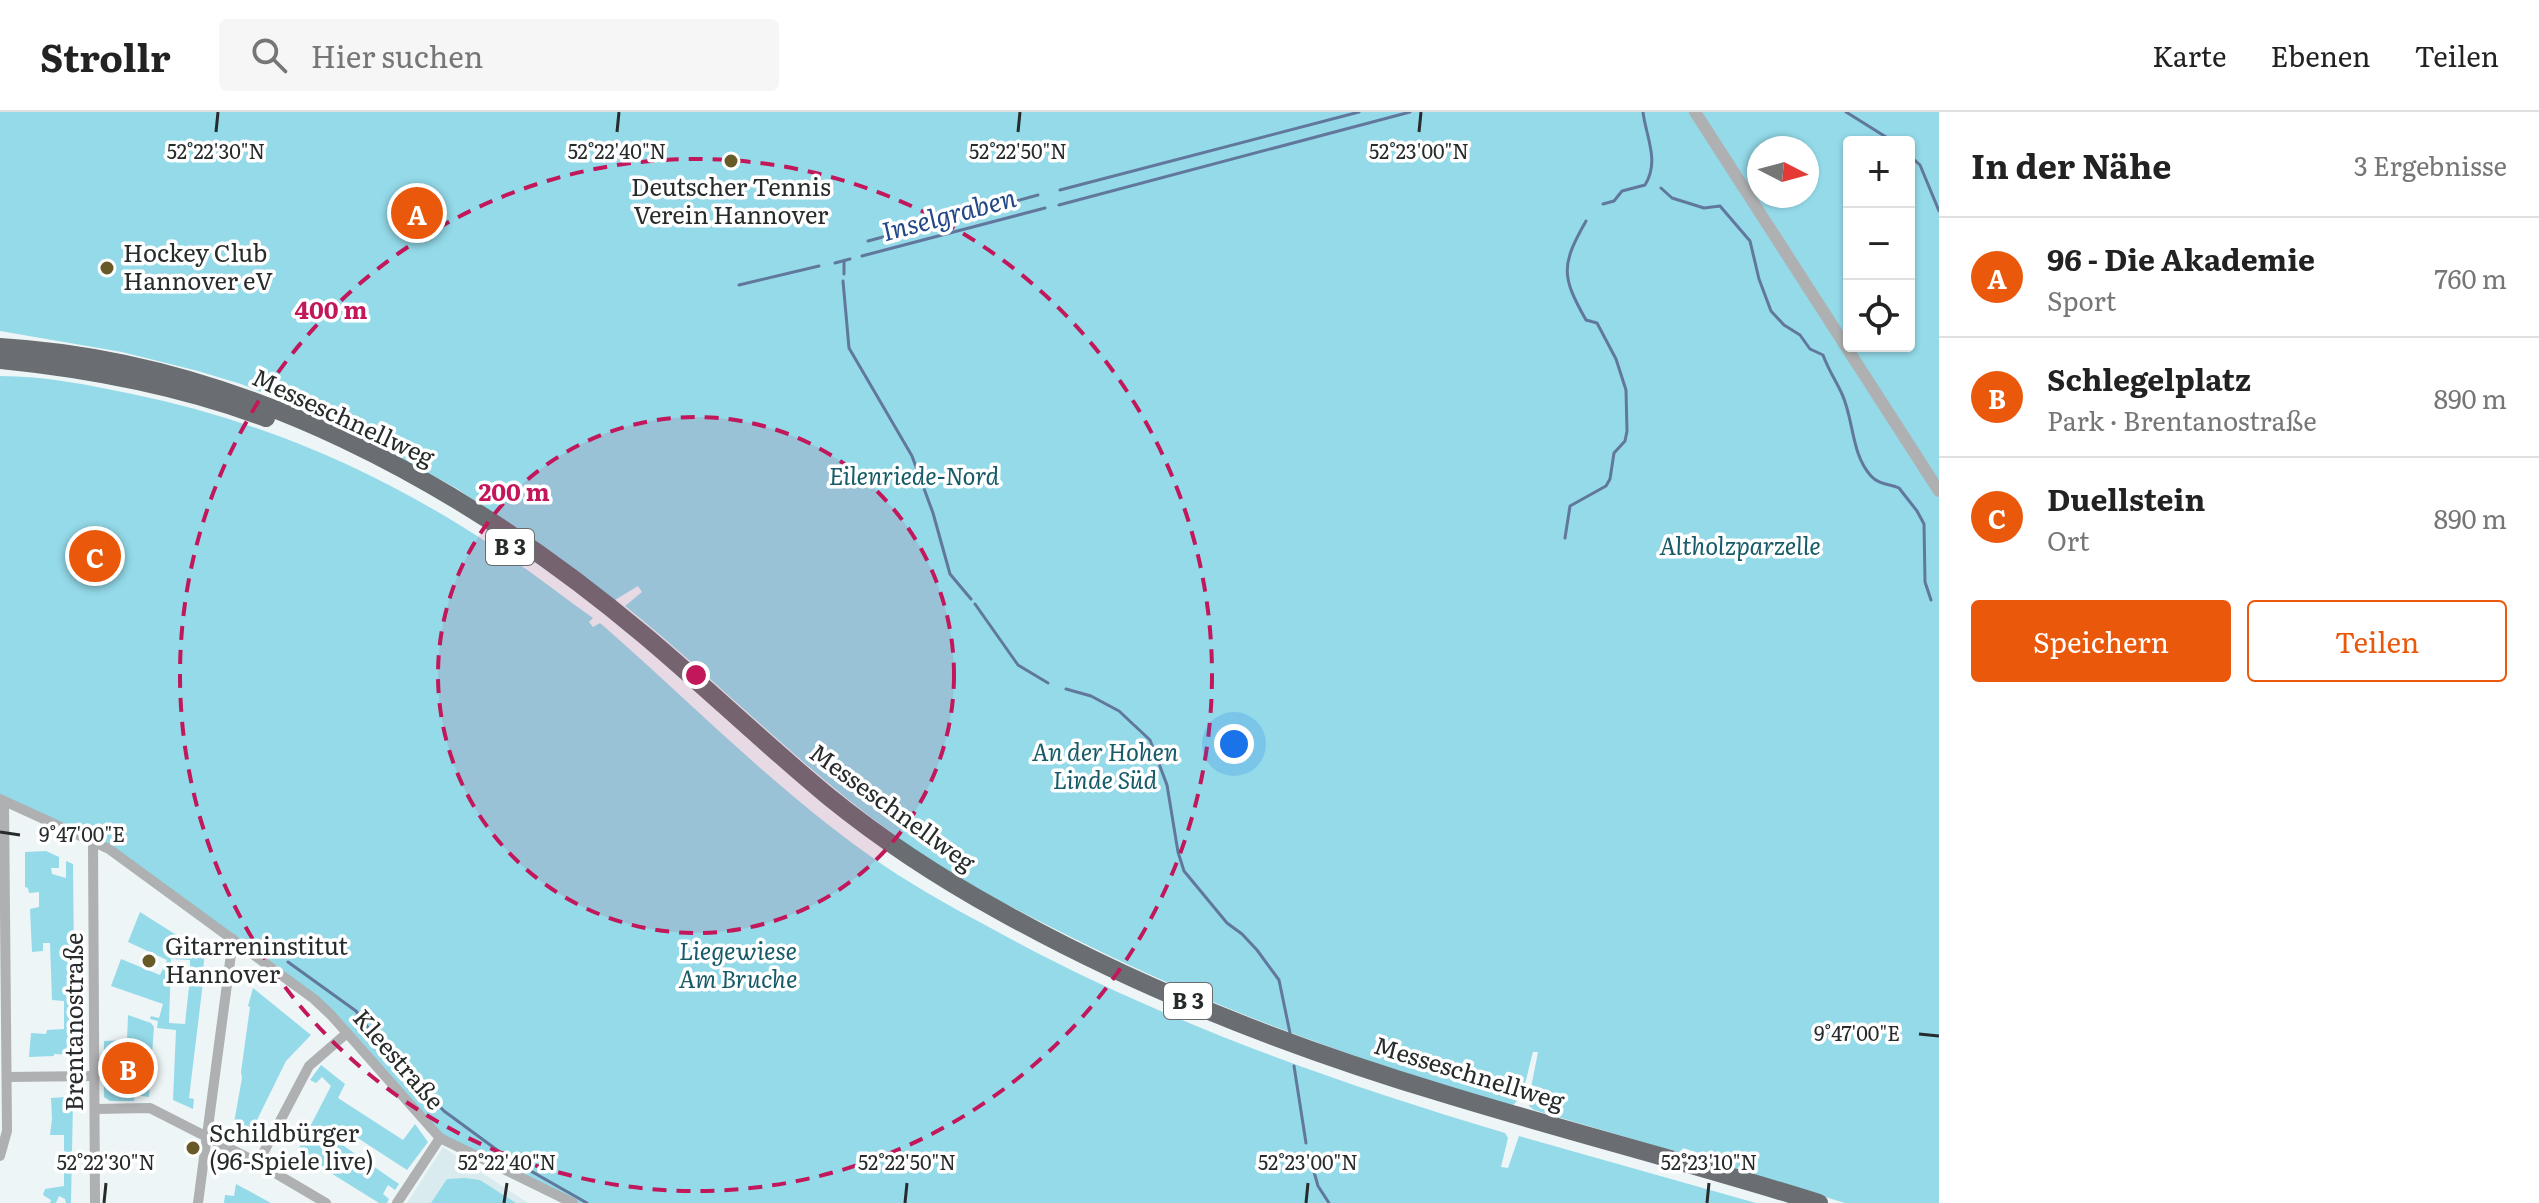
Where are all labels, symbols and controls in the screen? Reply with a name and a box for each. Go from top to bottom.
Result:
search box [219,19,779,91]
text: Strollr [40,27,171,84]
icon: search [247,33,291,77]
text: Hier suchen [311,33,483,77]
text: Karte [2152,34,2227,76]
text: Ebenen [2271,34,2371,76]
text: Teilen [2415,34,2499,76]
text: 52°22'30"N [167,135,265,165]
text: 52°22'40"N [568,135,666,165]
text: 52°22'50"N [969,135,1067,165]
text: 52°23'00"N [1369,135,1469,165]
north arrow [1747,136,1819,208]
map controls [1843,136,1915,352]
button: + [1843,136,1915,208]
text: In der Nähe [1971,139,2171,189]
text: 3 Ergebnisse [2354,145,2507,184]
marker: Deutscher Tennis Verein Hannover [722,152,740,170]
place label: Deutscher Tennis Verein Hannover [631,168,831,231]
water label: Inselgraben [877,176,1020,249]
pin: A [391,183,443,243]
button: − [1843,208,1915,280]
place label: Hockey Club Hannover eV [123,234,273,297]
text: 96 - Die Akademie [2047,236,2315,280]
text: A [1987,258,2007,297]
text: 760 m [2434,258,2507,297]
marker: Hockey Club Hannover eV [98,259,116,277]
button: locate [1843,280,1915,352]
text: Sport [2047,280,2116,319]
text: 400 m [295,291,367,326]
text: Schlegelplatz [2047,356,2251,400]
street label: Messeschnellweg [247,358,441,474]
text: B [1988,378,2006,417]
text: 890 m [2434,378,2507,417]
text: Park · Brentanostraße [2047,400,2317,439]
park label: Eilenriede-Nord [829,457,999,492]
text: 200 m [478,473,550,508]
text: Duellstein [2047,476,2205,520]
text: C [1988,498,2006,537]
text: 890 m [2434,498,2507,537]
text: Ort [2047,520,2090,559]
pin: C [69,526,121,586]
park label: Altholzparzelle [1659,527,1821,562]
road number: B 3 [486,529,534,565]
button: Speichern [1971,600,2231,682]
button: Teilen [2247,600,2507,682]
centre of rings [682,661,710,689]
your location [1214,724,1254,764]
park label: An der Hohen Linde Süd [1032,733,1178,796]
street label: Messeschnellweg [803,734,984,879]
text: 9°47'00"E [39,818,125,848]
place label: Gitarreninstitut Hannover [165,927,348,990]
park label: Liegewiese Am Bruche [679,932,797,995]
street label: Brentanostraße [55,933,90,1111]
marker: Gitarreninstitut Hannover [140,952,158,970]
road number: B 3 [1164,983,1212,1019]
street label: Kleestraße [346,1000,454,1116]
text: 9°47'00"E [1814,1017,1900,1047]
street label: Messeschnellweg [1370,1026,1570,1117]
pin: B [102,1038,154,1098]
place label: Schildbürger (96-Spiele live) [209,1114,374,1177]
marker: Schildbürger (96-Spiele live) [184,1139,202,1157]
text: 52°22'30"N [57,1146,155,1176]
text: 52°22'40"N [458,1146,556,1176]
text: 52°22'50"N [858,1146,956,1176]
text: 52°23'00"N [1258,1146,1358,1176]
text: 52°23'10"N [1661,1146,1757,1176]

